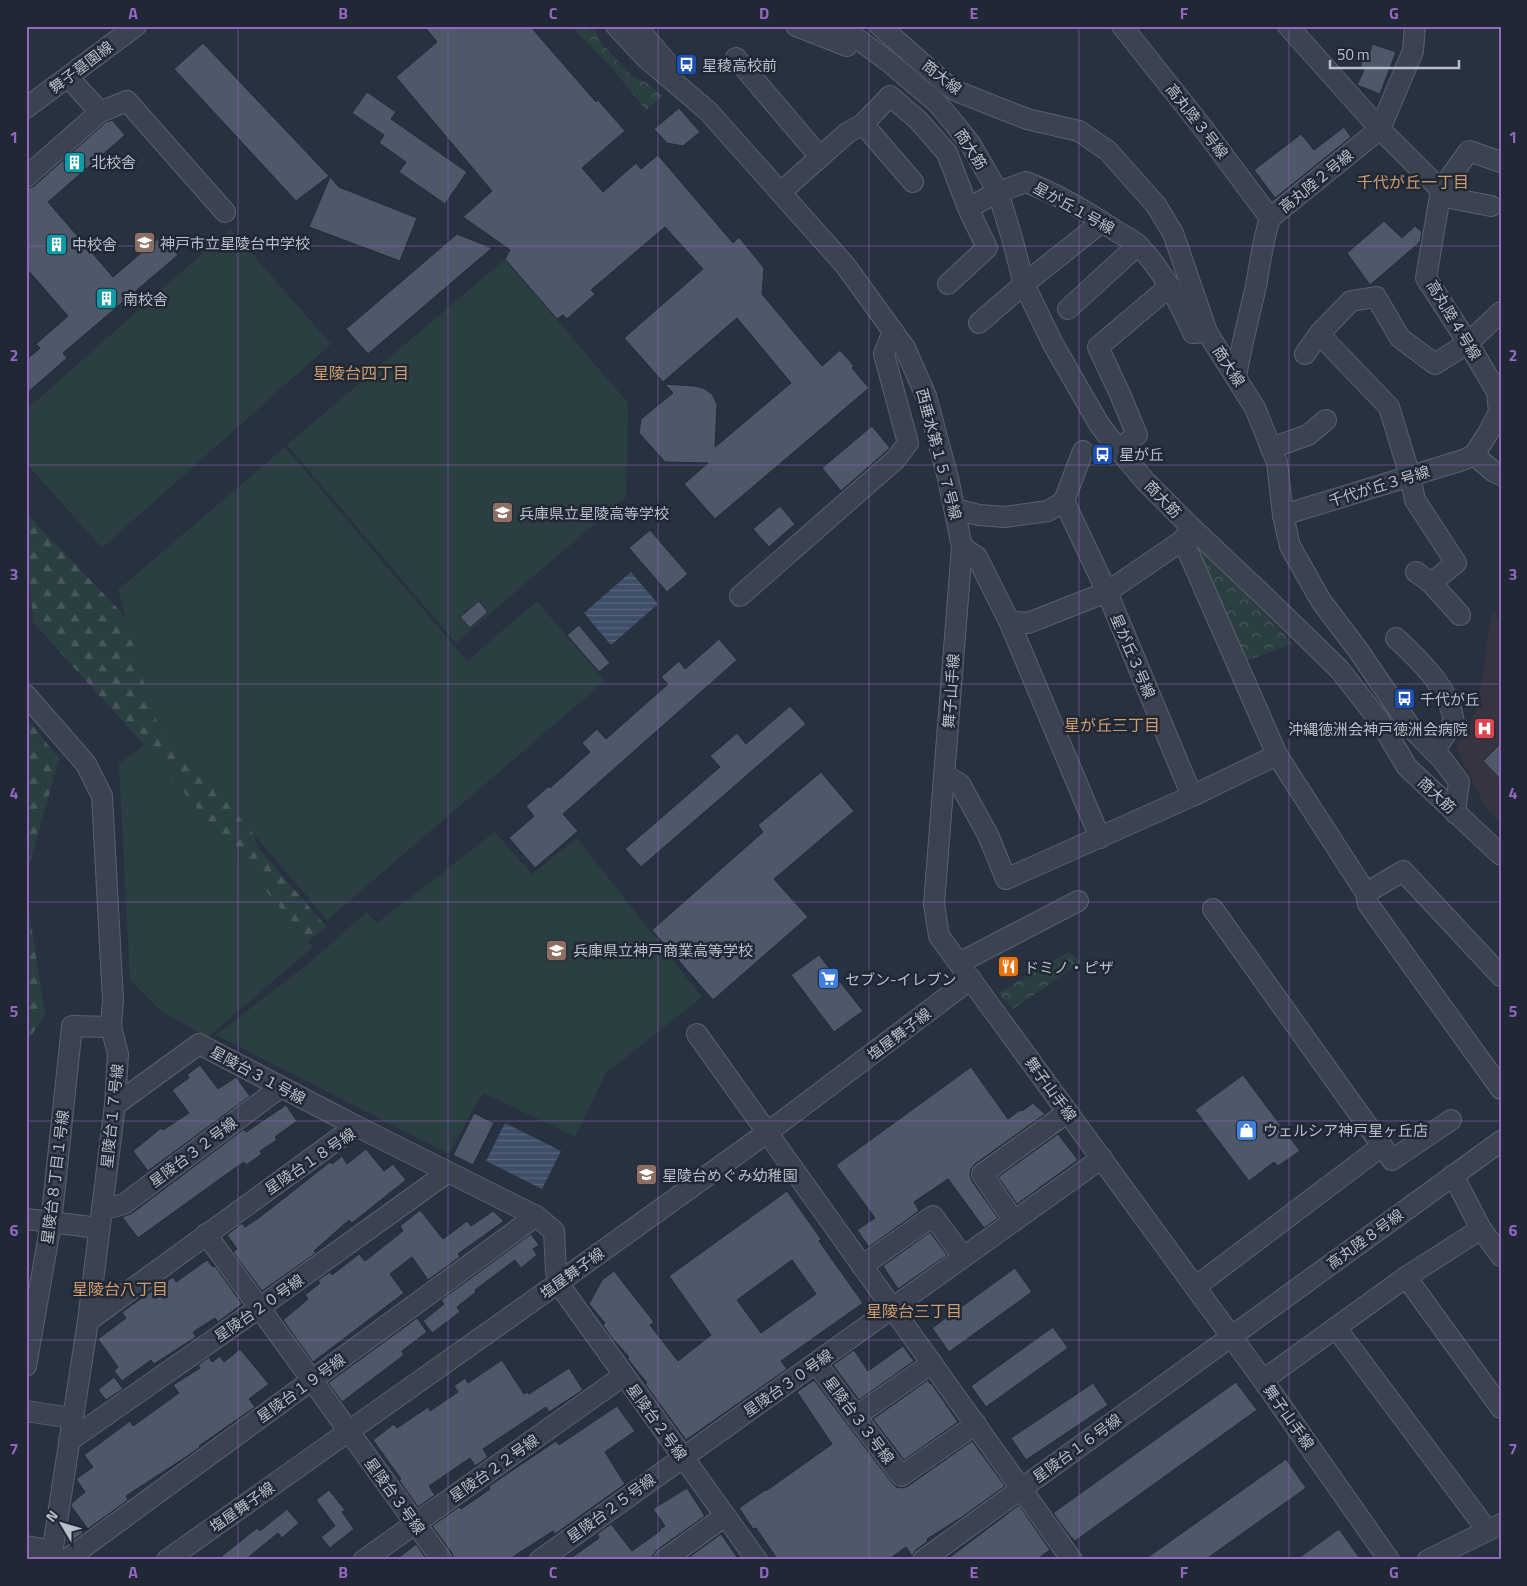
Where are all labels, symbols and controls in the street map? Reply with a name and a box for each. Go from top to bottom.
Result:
text: A [128,1,138,25]
text: B [338,1,348,25]
text: C [549,1,558,25]
text: D [759,1,769,25]
text: E [970,1,979,25]
text: F [1180,1,1189,25]
text: G [1389,1,1399,25]
street label: 舞子墓園線 [44,35,118,99]
scale bar [1330,38,1458,70]
text: 50 m [1337,43,1370,66]
bus stop icon: 星稜高校前 [674,53,698,77]
place label: 星稜高校前 [702,54,777,77]
street label: 商大線 [917,54,967,100]
street label: 高丸陸３号線 [1160,78,1234,164]
street label: 商大筋 [949,124,993,174]
text: 1 [10,125,18,149]
text: 1 [1509,125,1517,149]
street label: 高丸陸２号線 [1274,144,1358,218]
building icon: 北校舎 [63,150,87,174]
place label: 北校舎 [91,151,136,174]
district label: 千代が丘一丁目 [1357,170,1469,194]
street label: 星が丘１号線 [1029,176,1119,240]
school or university icon: 神戸市立星陵台中学校 [132,231,156,255]
building icon: 中校舎 [44,232,68,256]
place label: 神戸市立星陵台中学校 [160,232,310,255]
place label: 中校舎 [72,233,117,256]
street label: 高丸陸４号線 [1421,275,1487,365]
building icon: 南校舎 [95,287,119,311]
place label: 南校舎 [123,288,168,311]
street label: 商大線 [1207,341,1251,391]
text: 2 [10,343,18,367]
text: 2 [1509,343,1517,367]
district label: 星陵台四丁目 [313,361,409,385]
street label: 西垂水第１５７号線 [910,386,968,522]
bus stop icon: 星が丘 [1091,442,1115,466]
place label: 星が丘 [1119,443,1164,466]
street label: 千代が丘３号線 [1325,460,1433,512]
street label: 商大筋 [1139,475,1187,523]
school or university icon: 兵庫県立星陵高等学校 [491,501,515,525]
place label: 兵庫県立星陵高等学校 [519,502,669,525]
text: 3 [10,562,18,586]
text: 3 [1509,562,1517,586]
street label: 星が丘３号線 [1105,610,1161,702]
street label: 舞子山手線 [937,653,965,729]
bus stop icon: 千代が丘 [1392,687,1416,711]
place label: 千代が丘 [1420,688,1480,711]
district label: 星が丘三丁目 [1064,713,1160,737]
hospital icon: 沖縄徳洲会神戸徳洲会病院 [1472,717,1496,741]
place label: 沖縄徳洲会神戸徳洲会病院 [1288,718,1468,741]
street label: 商大筋 [1413,771,1461,819]
text: 4 [10,781,19,805]
text: 4 [1509,781,1518,805]
school or university icon: 兵庫県立神戸商業高等学校 [545,938,569,962]
place label: 兵庫県立神戸商業高等学校 [573,939,753,962]
restaurant icon: ドミノ・ピザ [996,955,1020,979]
place label: ドミノ・ピザ [1024,956,1114,979]
supermarket icon: セブン-イレブン [817,967,841,991]
place label: セブン-イレブン [845,968,957,991]
text: 5 [10,999,19,1023]
text: 5 [1509,999,1518,1023]
street label: 塩屋舞子線 [862,1002,936,1066]
street label: 星陵台３１号線 [206,1040,310,1110]
street label: 舞子山手線 [1020,1052,1082,1126]
street label: 星陵台１７号線 [95,1063,129,1169]
street label: 星陵台８丁目１号線 [35,1109,75,1245]
street label: 星陵台３２号線 [144,1111,242,1193]
shop icon: ウェルシア神戸星ヶ丘店 [1235,1118,1259,1142]
place label: ウェルシア神戸星ヶ丘店 [1263,1119,1428,1142]
street label: 星陵台１８号線 [260,1122,360,1200]
school or university icon: 星陵台めぐみ幼稚園 [634,1163,658,1187]
place label: 星陵台めぐみ幼稚園 [662,1164,797,1187]
street label: 高丸陸８号線 [1322,1203,1408,1275]
text: 6 [10,1218,19,1242]
text: 6 [1509,1218,1518,1242]
street label: 塩屋舞子線 [535,1242,609,1304]
street label: 星陵台２０号線 [209,1268,309,1348]
district label: 星陵台八丁目 [72,1277,168,1301]
district label: 星陵台三丁目 [866,1299,962,1323]
street label: 星陵台３０号線 [738,1343,838,1423]
street label: 星陵台１９号線 [252,1348,350,1428]
street label: 星陵台３３号線 [818,1371,900,1469]
street label: 星陵台２号線 [621,1379,693,1465]
street label: 舞子山手線 [1258,1380,1320,1454]
street label: 星陵台１６号線 [1028,1408,1126,1488]
street label: 星陵台２２号線 [444,1428,544,1508]
text: 7 [10,1437,18,1461]
text: 7 [1509,1437,1517,1461]
street label: 星陵台３号線 [359,1453,431,1539]
street label: 星陵台２５号線 [562,1468,660,1548]
street label: 塩屋舞子線 [205,1476,279,1538]
north arrow [38,1498,88,1548]
text: N [40,1505,63,1526]
text: A [128,1560,138,1584]
text: B [338,1560,348,1584]
text: C [549,1560,558,1584]
text: D [759,1560,769,1584]
text: E [970,1560,979,1584]
text: F [1180,1560,1189,1584]
text: G [1389,1560,1399,1584]

